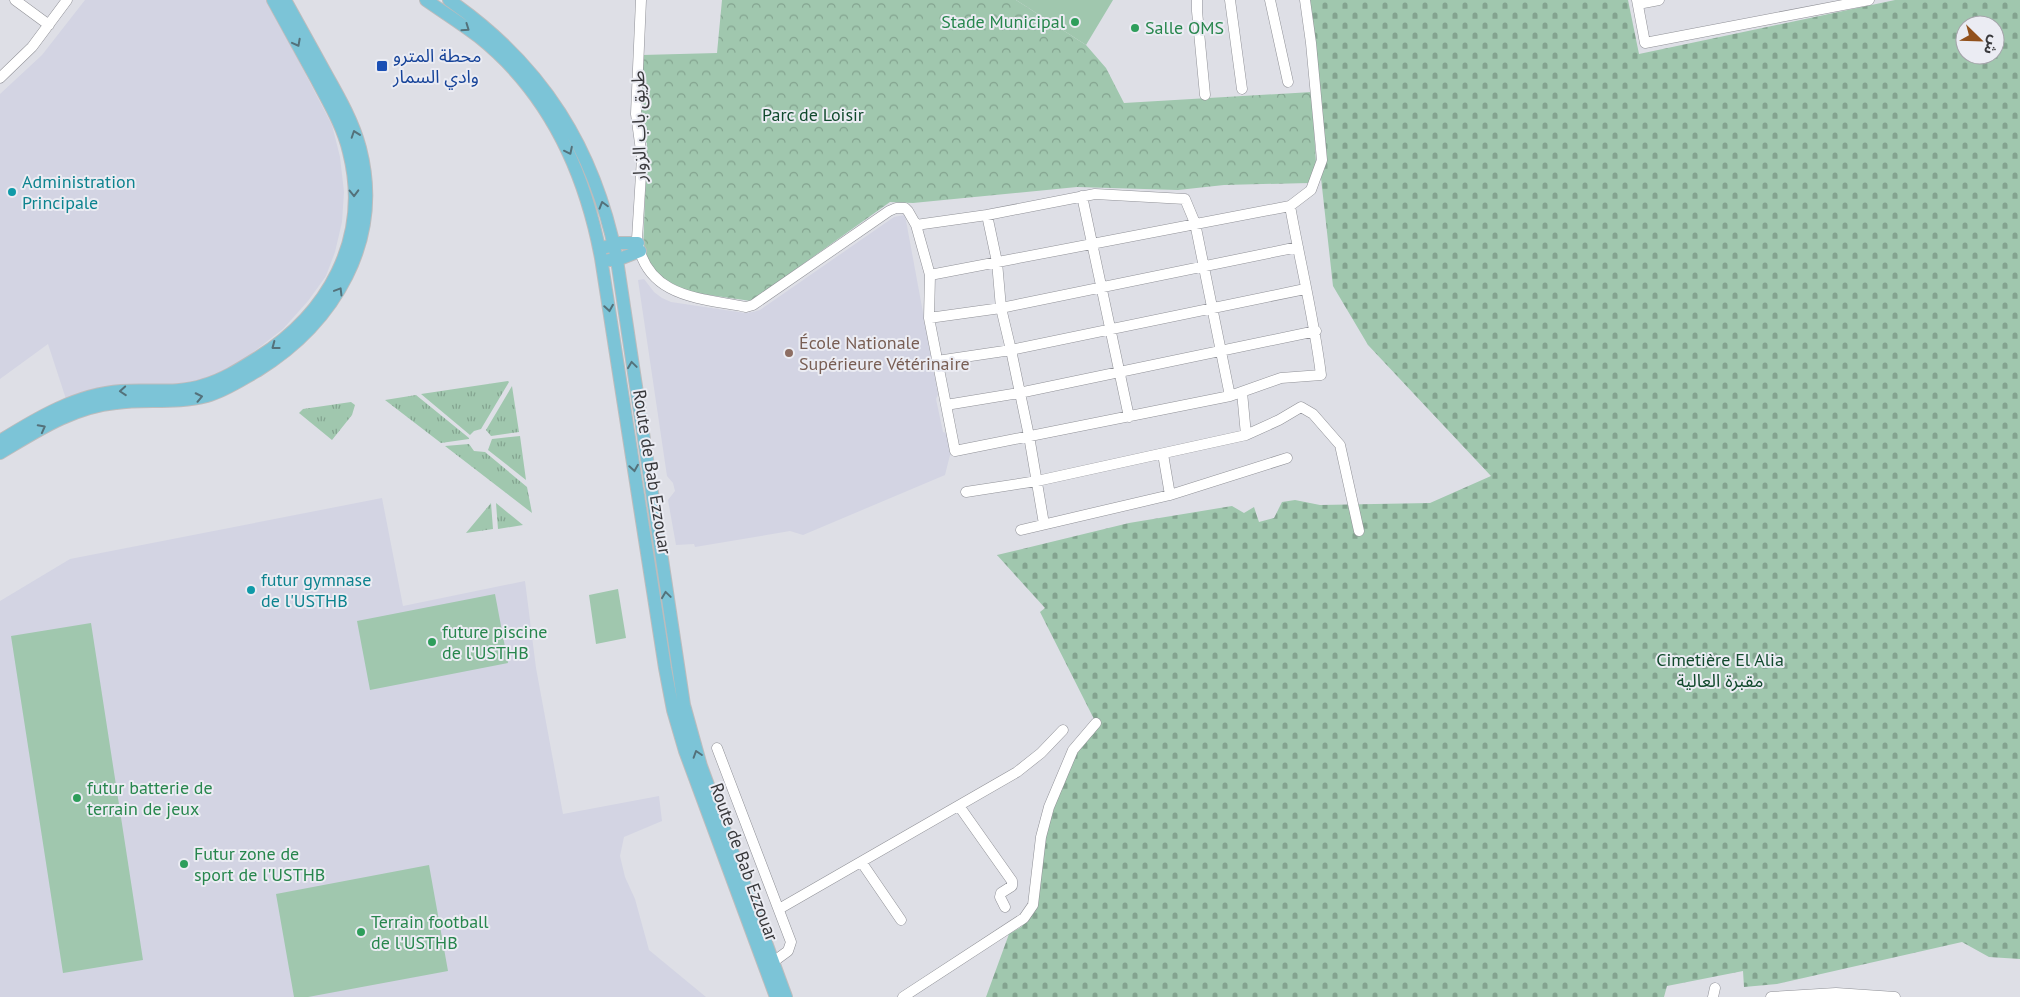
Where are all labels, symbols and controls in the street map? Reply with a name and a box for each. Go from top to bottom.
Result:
place label: Stade Municipal [941,10,1066,33]
north arrow [1955,15,2005,65]
marker: Stade Municipal [1069,16,1081,28]
place label: Salle OMS [1145,16,1224,39]
one-way arrow [460,22,469,31]
marker: Salle OMS [1129,22,1141,34]
text: ش [1980,33,2004,57]
one-way arrow [290,38,300,47]
place label: محطة المترو وادي السمار [392,44,482,90]
marker: محطة المترو وادي السمار [375,59,389,73]
street label: طريق باب الزوار [626,70,651,183]
park label: Parc de Loisir [762,103,864,126]
one-way arrow [351,130,361,139]
one-way arrow [562,146,572,155]
place label: Administration Principale [22,170,135,214]
marker: Administration Principale [6,186,18,198]
one-way arrow [349,189,359,197]
one-way arrow [599,201,609,210]
one-way arrow [333,287,342,296]
one-way arrow [603,304,614,312]
place label: École Nationale Supérieure Vétérinaire [799,331,970,375]
one-way arrow [272,340,281,348]
marker: École Nationale Supérieure Vétérinaire [783,347,795,359]
one-way arrow [628,360,638,369]
one-way arrow [119,386,127,397]
street label: Route de Bab Ezzouar [628,388,677,556]
one-way arrow [195,392,204,403]
one-way arrow [37,425,46,435]
one-way arrow [629,464,639,473]
place label: futur gymnase de l'USTHB [261,568,371,612]
marker: futur gymnase de l'USTHB [245,584,257,596]
one-way arrow [661,590,672,598]
place label: future piscine de l'USTHB [442,620,547,664]
marker: future piscine de l'USTHB [426,636,438,648]
park label: Cimetière El Alia مقبرة العالية [1656,648,1784,692]
one-way arrow [693,750,703,759]
place label: futur batterie de terrain de jeux [87,776,213,820]
street label: Route de Bab Ezzouar [705,780,784,944]
marker: futur batterie de terrain de jeux [71,792,83,804]
place label: Futur zone de sport de l'USTHB [194,842,325,886]
marker: Futur zone de sport de l'USTHB [178,858,190,870]
place label: Terrain football de l'USTHB [371,910,489,954]
marker: Terrain football de l'USTHB [355,926,367,938]

